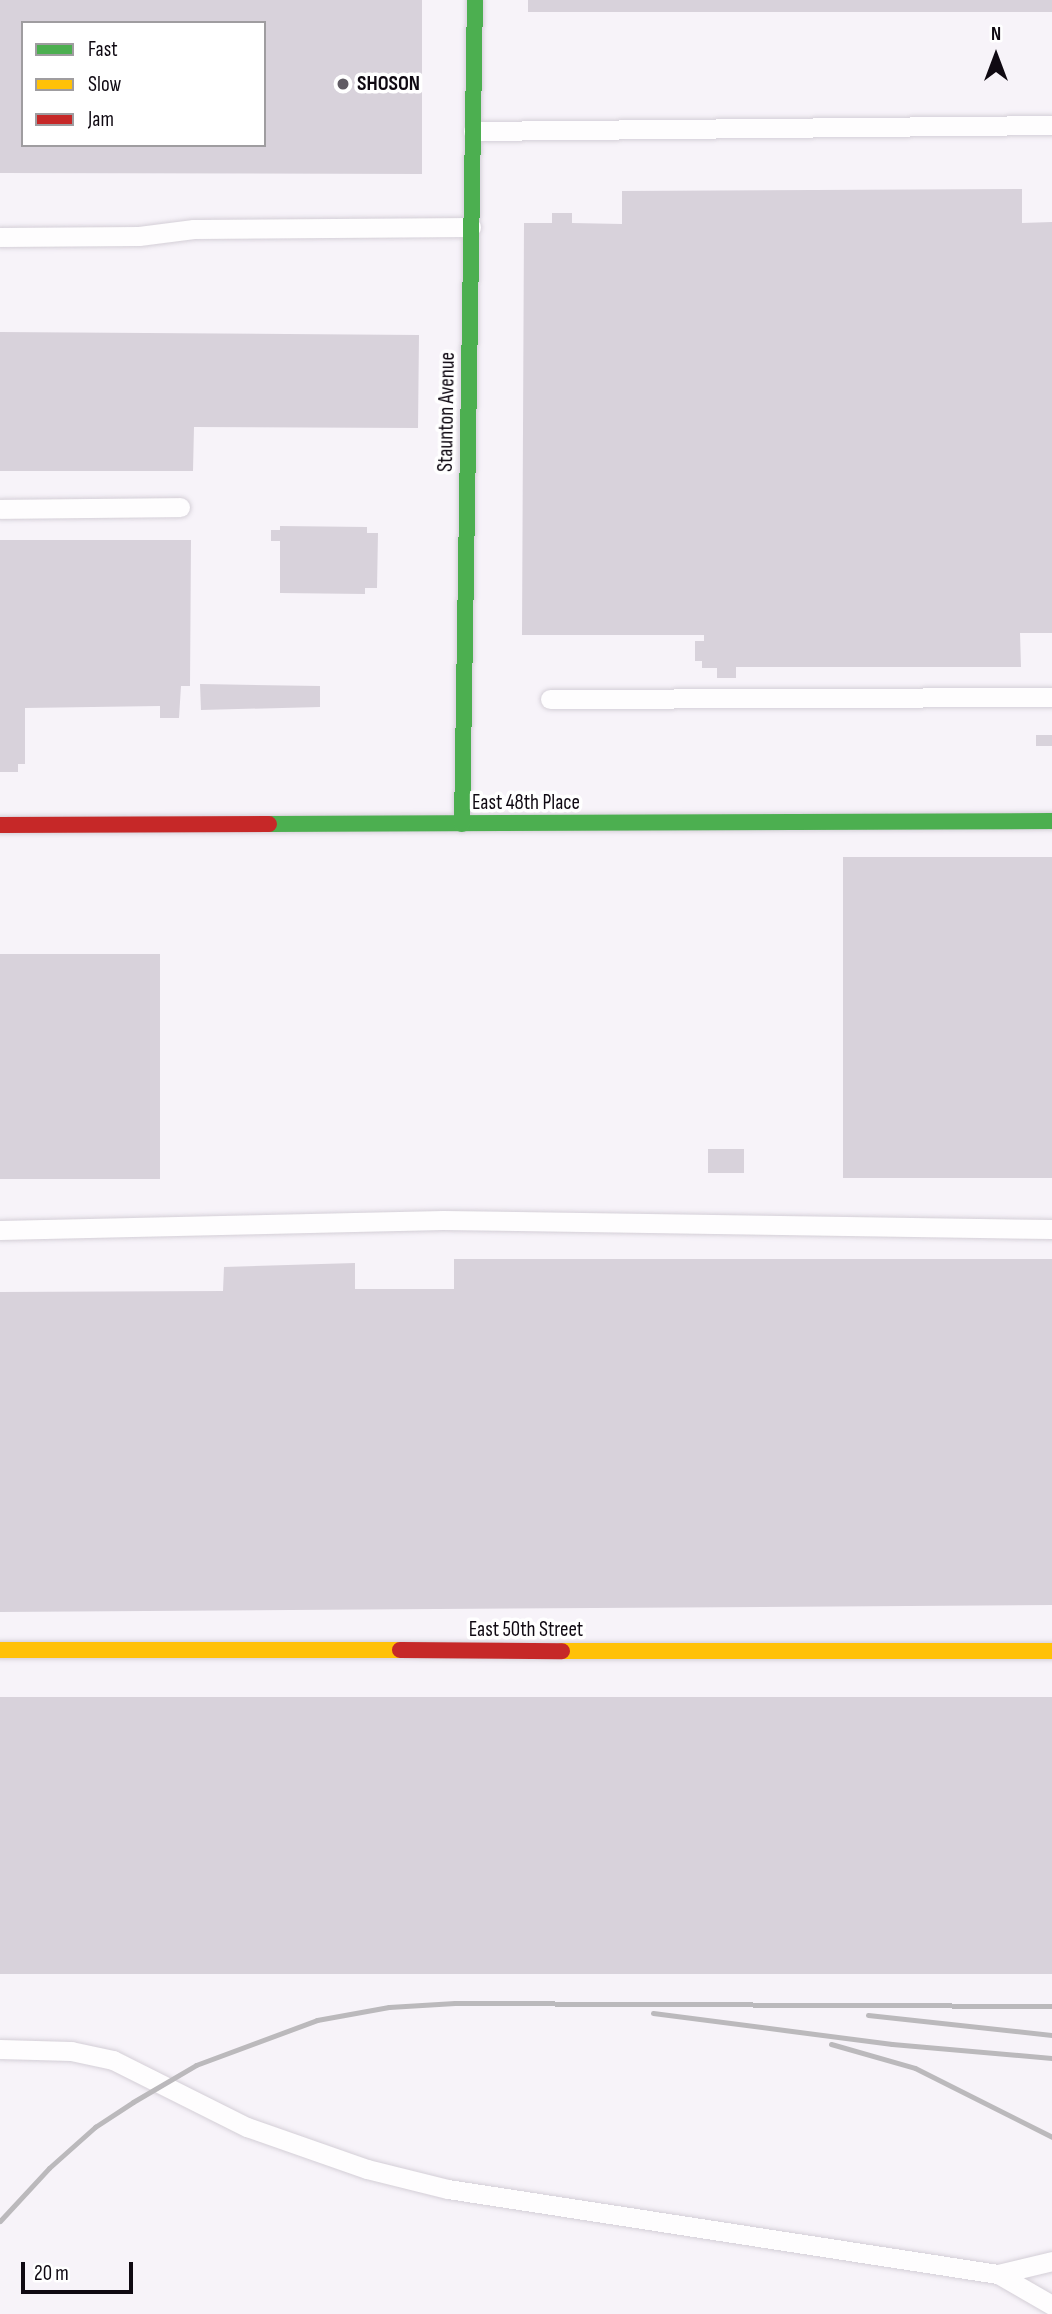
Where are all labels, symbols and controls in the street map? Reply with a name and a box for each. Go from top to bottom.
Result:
legend [21,21,266,147]
north arrow [961,21,1031,91]
text: N [991,23,1001,46]
text: Fast [88,37,118,62]
place label: SHOSON [357,71,420,97]
text: Slow [88,72,121,97]
marker: SHOSON [335,76,351,92]
text: Jam [88,107,114,132]
street label: Staunton Avenue [433,352,461,472]
street label: East 48th Place [472,790,580,816]
street label: East 50th Street [469,1617,583,1643]
scale bar [24,2248,136,2292]
text: 20 m [34,2261,69,2286]

